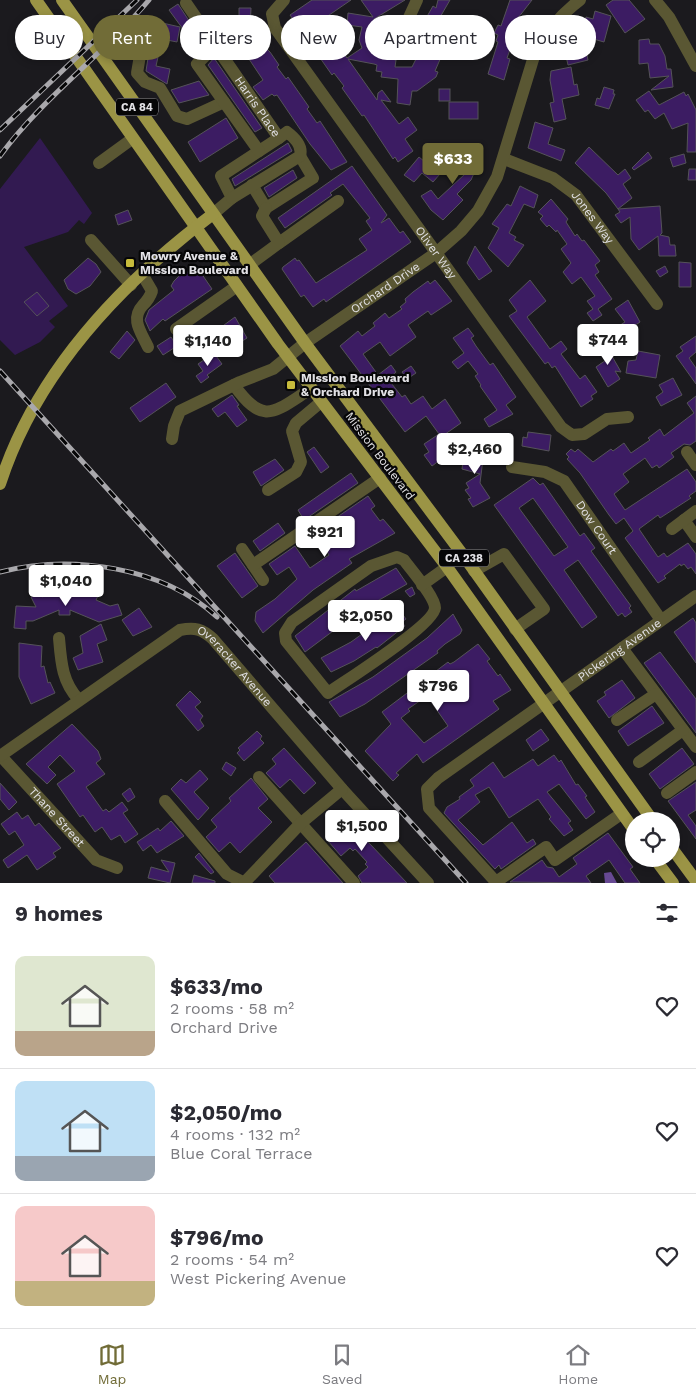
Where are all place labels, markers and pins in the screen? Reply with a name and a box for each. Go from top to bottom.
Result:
pin: $633 [423,142,483,185]
place label: Mowry Avenue & Mission Boulevard [140,249,248,277]
marker: Mowry Avenue & Mission Boulevard [124,257,136,269]
pin: $1,140 [167,324,249,367]
pin: $744 [578,324,638,366]
place label: Mission Boulevard & Orchard Drive [301,371,409,399]
marker: Mission Boulevard & Orchard Drive [285,379,297,391]
pin: $2,460 [434,432,516,475]
pin: $921 [295,516,355,558]
pin: $1,040 [25,564,107,607]
pin: $2,050 [325,600,407,642]
pin: $796 [408,670,468,712]
pin: $1,500 [321,810,403,852]

